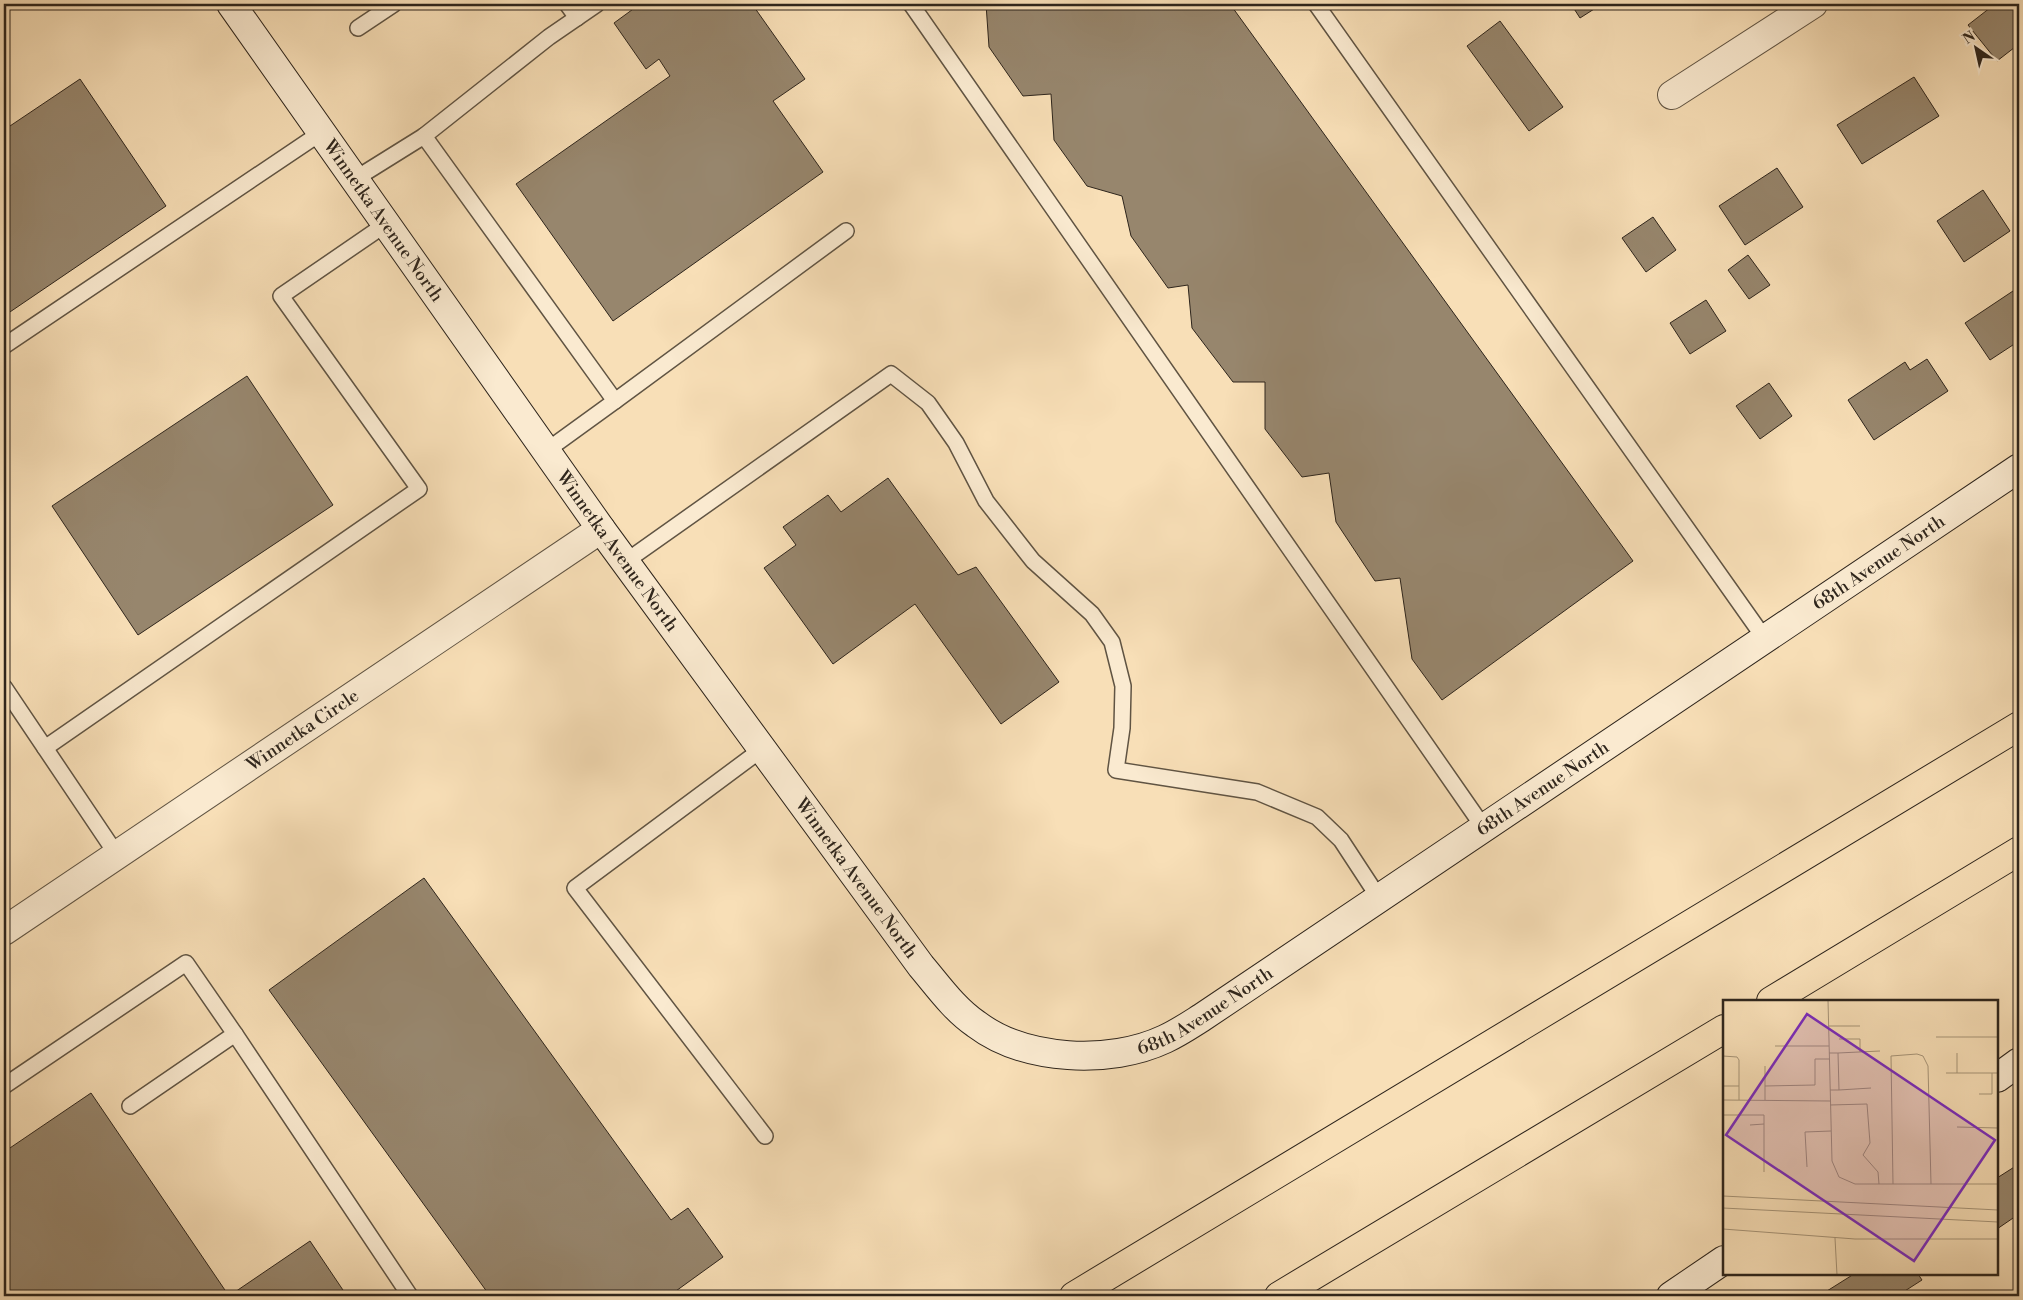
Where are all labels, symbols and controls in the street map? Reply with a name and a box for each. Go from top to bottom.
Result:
north arrow [1950,22,2000,72]
text: N [1960,27,1979,49]
street label: Winnetka Avenue North [318,134,449,306]
street label: Winnetka Avenue North [551,465,684,636]
street label: 68th Avenue North [1808,509,1950,615]
street label: Winnetka Circle [241,684,363,777]
street label: 68th Avenue North [1472,735,1613,841]
street label: Winnetka Avenue North [790,793,923,963]
street label: 68th Avenue North [1134,961,1277,1060]
inset map [1723,1000,1998,1275]

